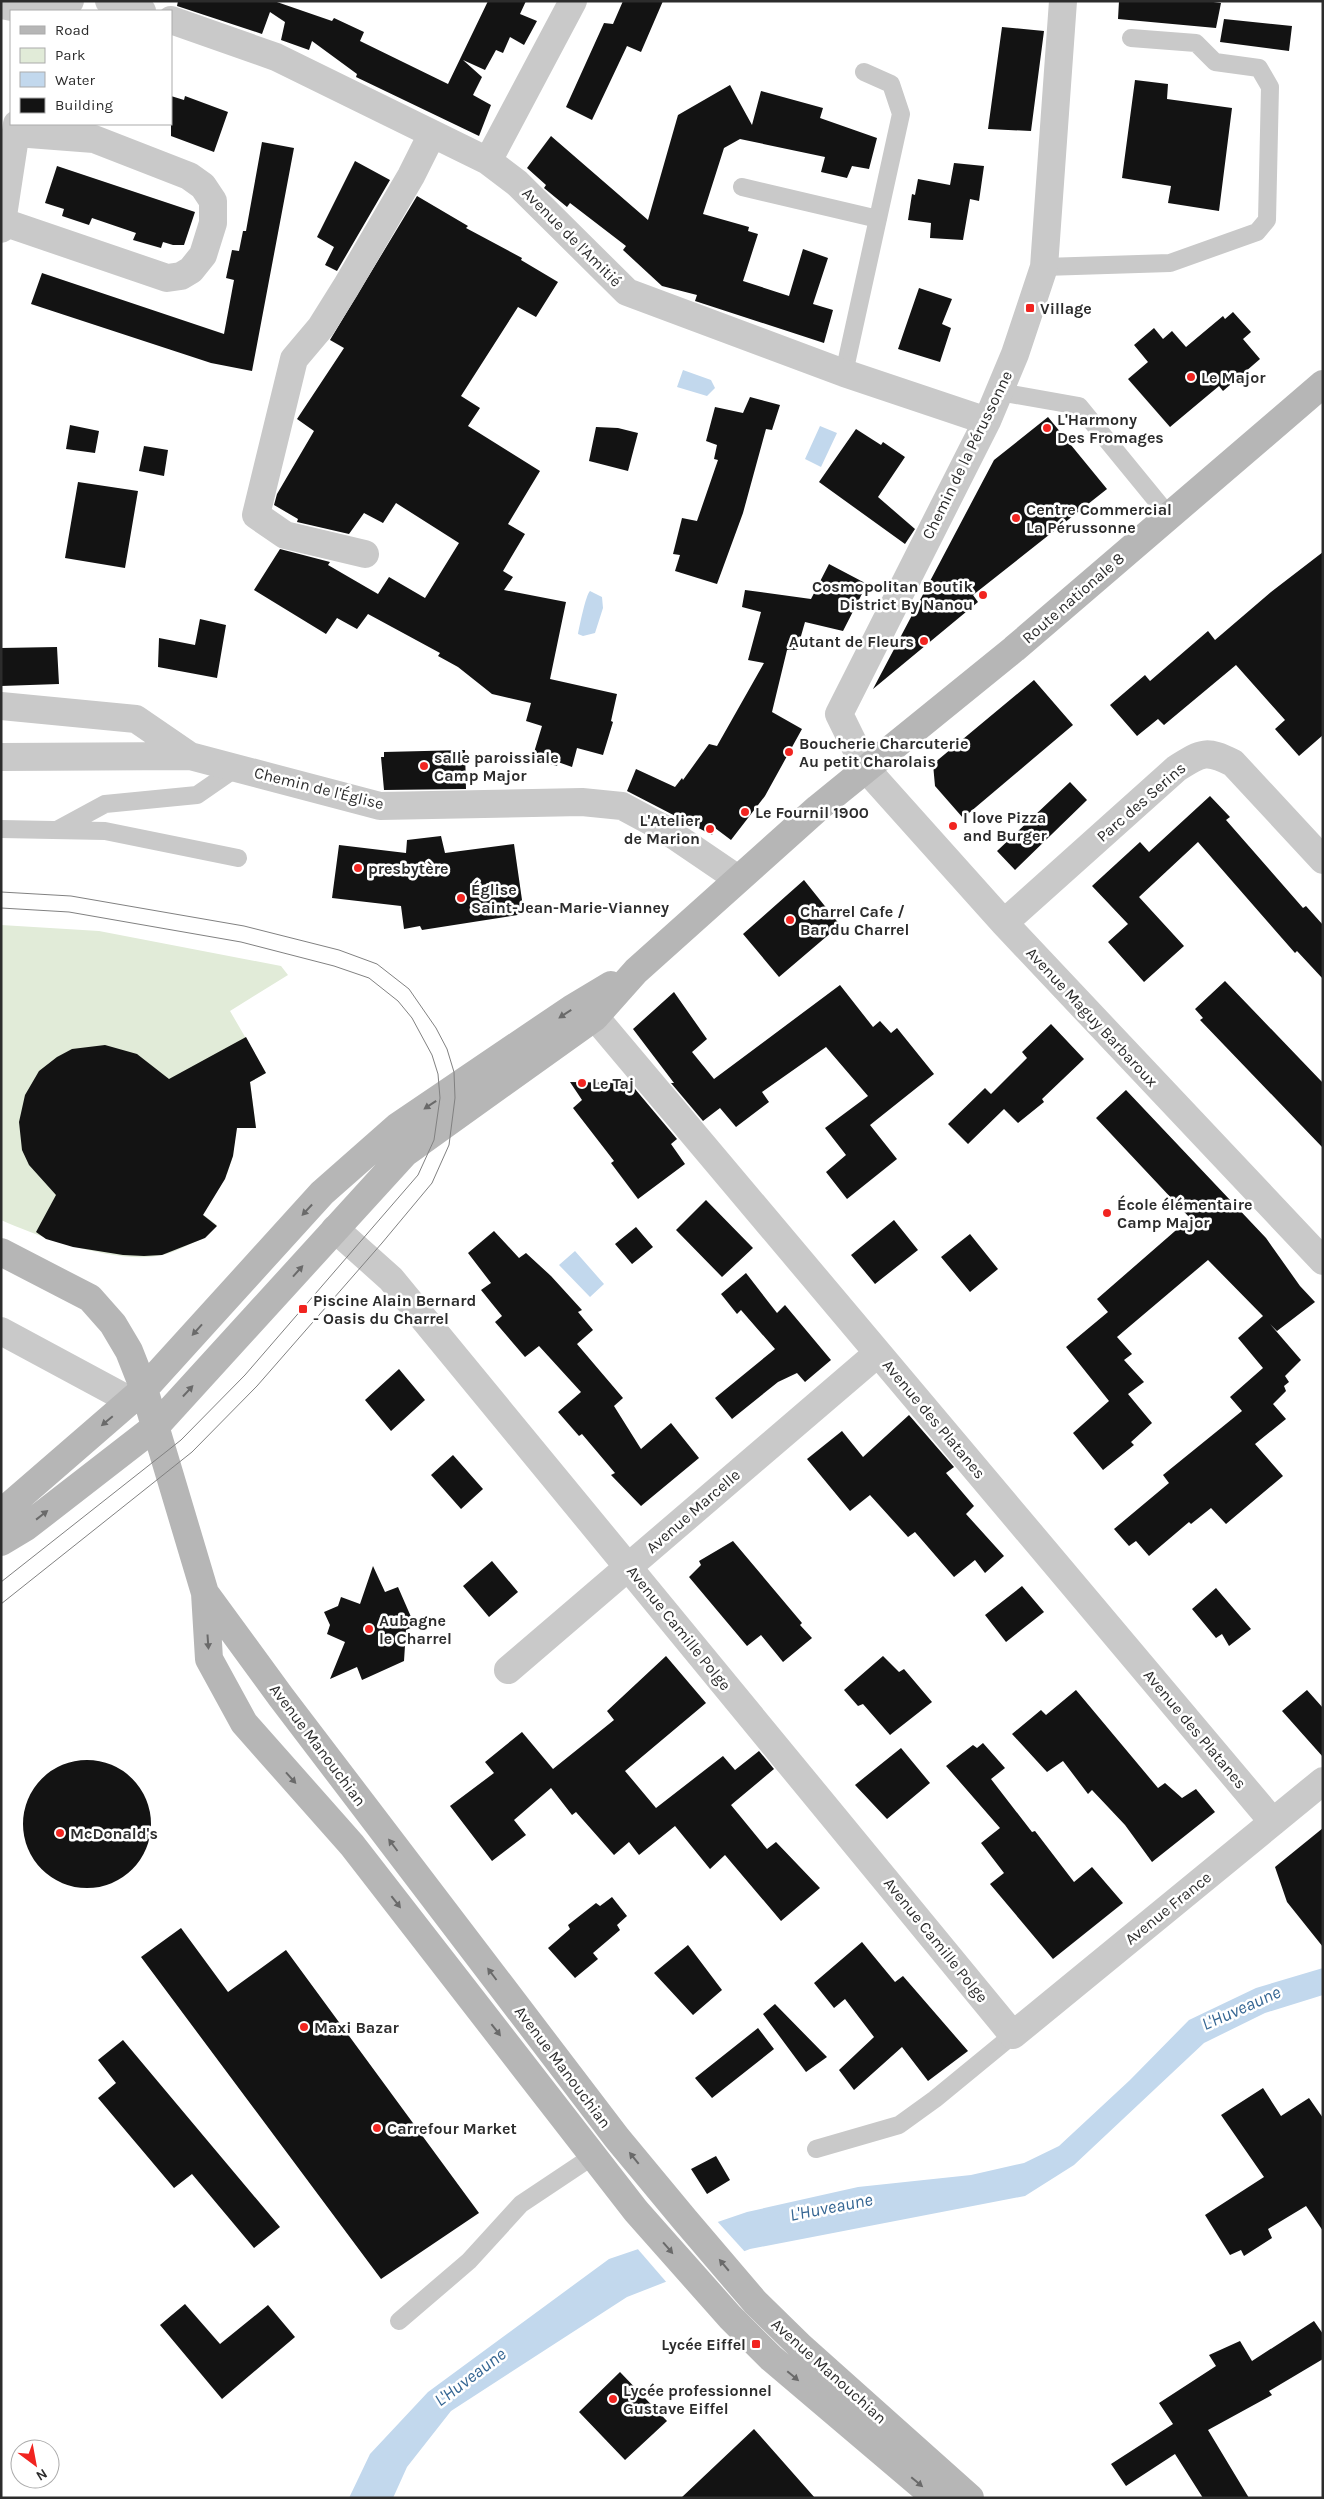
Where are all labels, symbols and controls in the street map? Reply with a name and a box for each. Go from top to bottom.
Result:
legend [10,10,172,125]
text: Road [55,21,90,39]
text: Park [55,46,85,64]
text: Water [55,71,96,89]
text: Building [55,96,113,114]
street label: Avenue de l'Amitié [518,183,626,291]
place label: Village [1040,299,1092,318]
marker: Village [1024,302,1036,314]
street label: Chemin de la Pérussonne [918,368,1016,542]
place label: Le Major [1201,368,1266,387]
marker: Le Major [1185,371,1197,383]
place label: L'Harmony Des Fromages [1057,410,1164,447]
marker: L'Harmony Des Fromages [1041,422,1053,434]
place label: Centre Commercial La Pérussonne [1026,500,1172,537]
marker: Centre Commercial La Pérussonne [1010,512,1022,524]
street label: Route nationale 8 [1018,548,1128,648]
place label: Cosmopolitan Boutik District By Nanou [812,577,974,614]
marker: Cosmopolitan Boutik District By Nanou [977,589,989,601]
place label: Autant de Fleurs [789,632,914,651]
marker: Autant de Fleurs [918,635,930,647]
place label: Boucherie Charcuterie Au petit Charolais [799,734,968,771]
marker: Boucherie Charcuterie Au petit Charolais [783,746,795,758]
place label: salle paroissiale Camp Major [434,748,559,785]
street label: Parc des Serins [1093,758,1189,846]
marker: salle paroissiale Camp Major [418,760,430,772]
street label: Chemin de l'Église [252,763,386,813]
place label: Le Fournil 1900 [755,803,869,822]
marker: Le Fournil 1900 [739,806,751,818]
place label: I love Pizza and Burger [963,808,1048,845]
place label: L'Atelier de Marion [624,811,701,848]
marker: I love Pizza and Burger [947,820,959,832]
marker: L'Atelier de Marion [704,823,716,835]
place label: presbytère [368,859,448,878]
marker: presbytère [352,862,364,874]
place label: Église Saint-Jean-Marie-Vianney [471,880,669,917]
marker: Église Saint-Jean-Marie-Vianney [455,892,467,904]
place label: Charrel Cafe / Bar du Charrel [800,902,909,939]
marker: Charrel Cafe / Bar du Charrel [784,914,796,926]
street label: Avenue Maguy Barbaroux [1022,943,1162,1091]
one-way arrow [558,1009,571,1019]
place label: Le Taj [592,1074,634,1093]
marker: Le Taj [576,1077,588,1089]
one-way arrow [423,1100,437,1110]
place label: École élémentaire Camp Major [1117,1195,1252,1232]
one-way arrow [301,1203,313,1215]
marker: École élémentaire Camp Major [1101,1207,1113,1219]
one-way arrow [292,1264,303,1277]
place label: Piscine Alain Bernard - Oasis du Charrel [313,1291,476,1328]
marker: Piscine Alain Bernard - Oasis du Charrel [297,1303,309,1315]
one-way arrow [191,1323,203,1335]
street label: Avenue des Platanes [879,1356,989,1482]
one-way arrow [182,1386,194,1398]
one-way arrow [102,1415,114,1427]
street label: Avenue Marcelle [642,1465,744,1557]
one-way arrow [35,1510,48,1521]
street label: Avenue Camille Polge [623,1562,735,1694]
place label: Aubagne le Charrel [379,1611,452,1648]
marker: Aubagne le Charrel [363,1623,375,1635]
one-way arrow [205,1634,213,1650]
street label: Avenue des Platanes [1140,1666,1250,1792]
street label: Avenue Manouchian [266,1680,370,1810]
one-way arrow [285,1772,297,1784]
place label: McDonald's [70,1824,158,1843]
marker: McDonald's [54,1827,66,1839]
one-way arrow [388,1839,399,1852]
street label: Avenue France [1121,1867,1215,1949]
street label: Avenue Camille Polge [880,1874,992,2006]
one-way arrow [391,1895,402,1908]
one-way arrow [487,1967,497,1981]
water label: L'Huveaune [1198,1981,1284,2035]
street label: Avenue Manouchian [511,2002,615,2132]
place label: Maxi Bazar [314,2018,400,2037]
marker: Maxi Bazar [298,2021,310,2033]
one-way arrow [490,2024,501,2037]
place label: Carrefour Market [387,2119,517,2138]
marker: Carrefour Market [371,2122,383,2134]
one-way arrow [628,2152,639,2165]
water label: L'Huveaune [788,2188,874,2226]
one-way arrow [663,2241,674,2254]
one-way arrow [718,2259,729,2272]
street label: Avenue Manouchian [768,2314,890,2428]
place label: Lycée Eiffel [661,2335,746,2354]
marker: Lycée Eiffel [750,2338,762,2350]
water label: L'Huveaune [430,2343,510,2411]
one-way arrow [786,2371,799,2382]
place label: Lycée professionnel Gustave Eiffel [623,2381,772,2418]
marker: Lycée professionnel Gustave Eiffel [607,2393,619,2405]
north arrow [10,2439,60,2489]
text: N [33,2465,50,2484]
one-way arrow [910,2476,923,2487]

